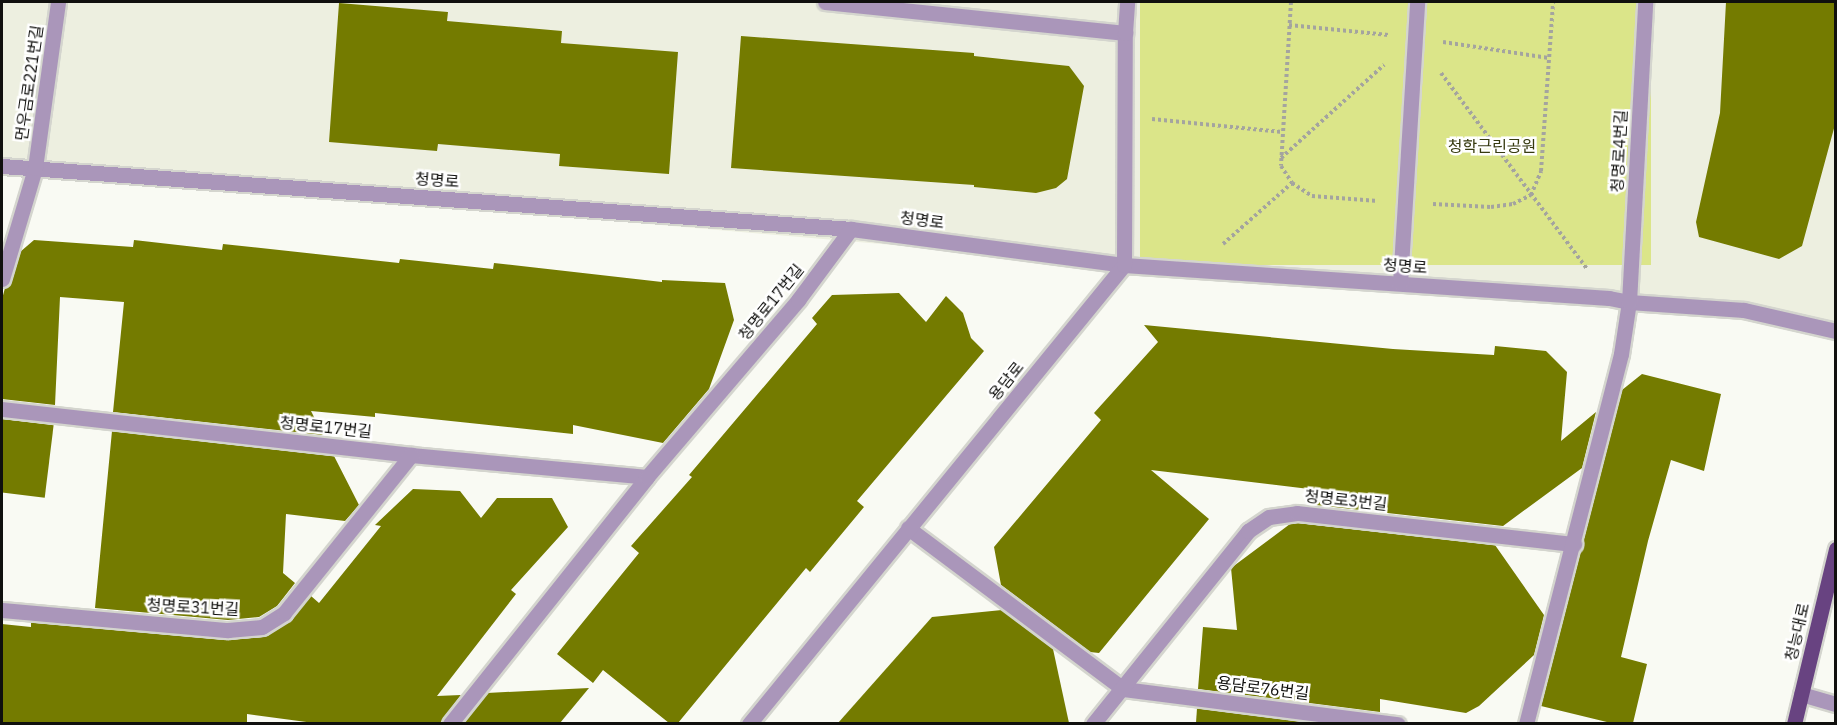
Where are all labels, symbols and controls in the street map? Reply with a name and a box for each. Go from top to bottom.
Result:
street label: 먼우금로221번길 [11,24,47,142]
street label: 청명로4번길 [1607,109,1631,193]
park label: 청학근린공원 [1448,136,1536,156]
street label: 청명로 [414,169,460,191]
street label: 청명로 [899,208,945,232]
street label: 청명로 [1382,255,1428,277]
street label: 청명로17번길 [734,260,808,344]
street label: 용담로 [985,358,1027,404]
street label: 청명로17번길 [279,413,373,441]
street label: 청명로3번길 [1304,486,1388,514]
street label: 청명로31번길 [146,595,240,619]
street label: 청능대로 [1781,601,1813,663]
street label: 용담로76번길 [1216,673,1310,703]

